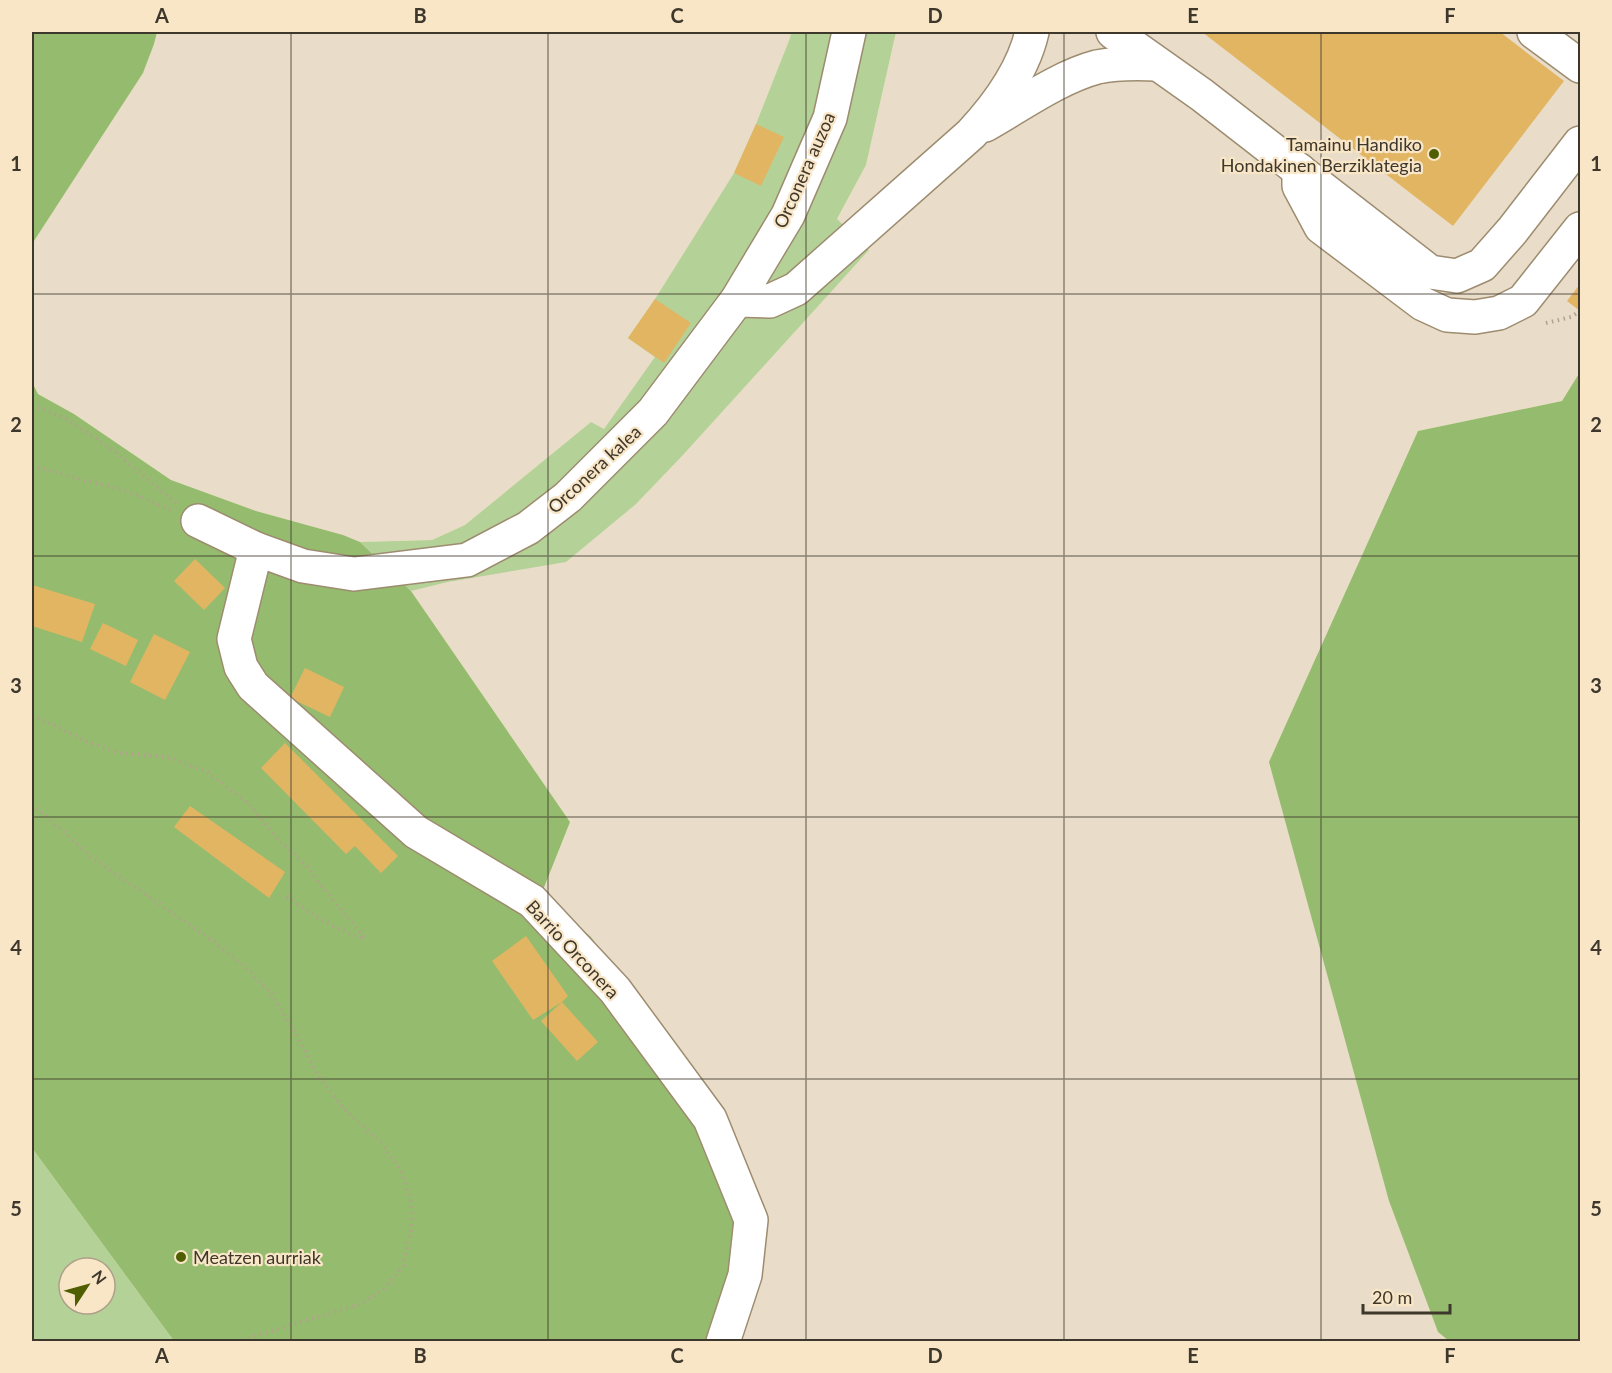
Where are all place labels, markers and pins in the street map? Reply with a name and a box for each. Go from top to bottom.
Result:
place label: Tamainu Handiko Hondakinen Berziklategia [1221,133,1422,176]
marker: Tamainu Handiko Hondakinen Berziklategia [1427,147,1441,161]
place label: Meatzen aurriak [193,1246,322,1268]
marker: Meatzen aurriak [174,1250,188,1264]

